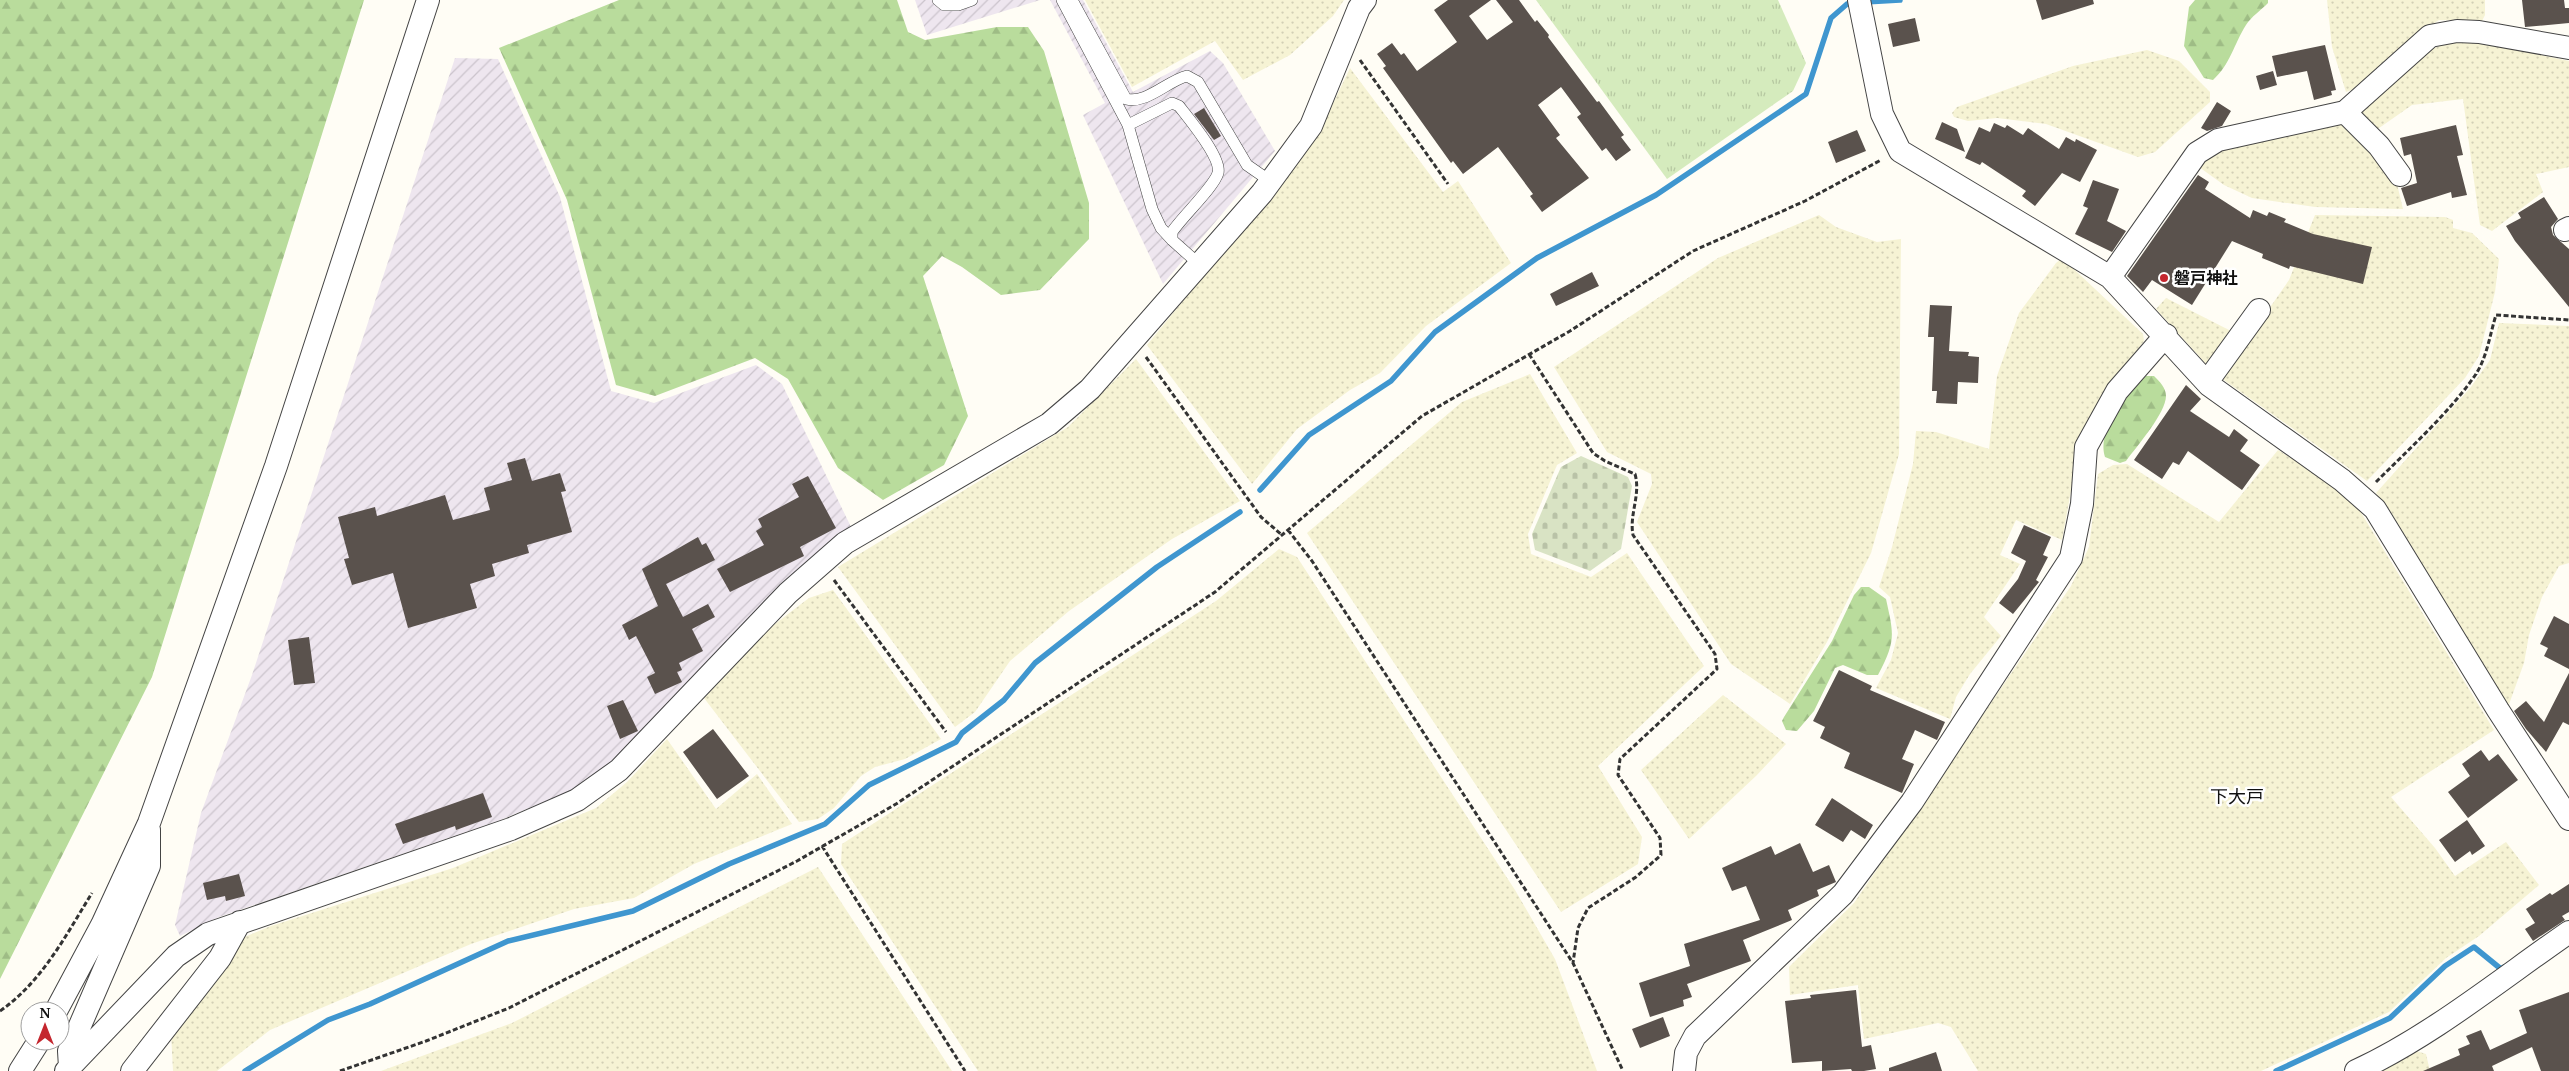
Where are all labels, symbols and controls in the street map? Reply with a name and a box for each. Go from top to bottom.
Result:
place label: 磐戸神社 [2174,267,2238,289]
marker: 磐戸神社 [2158,272,2170,284]
district label: 下大戸 [2210,784,2264,808]
north arrow [20,1001,70,1051]
text: N [39,1003,51,1022]

